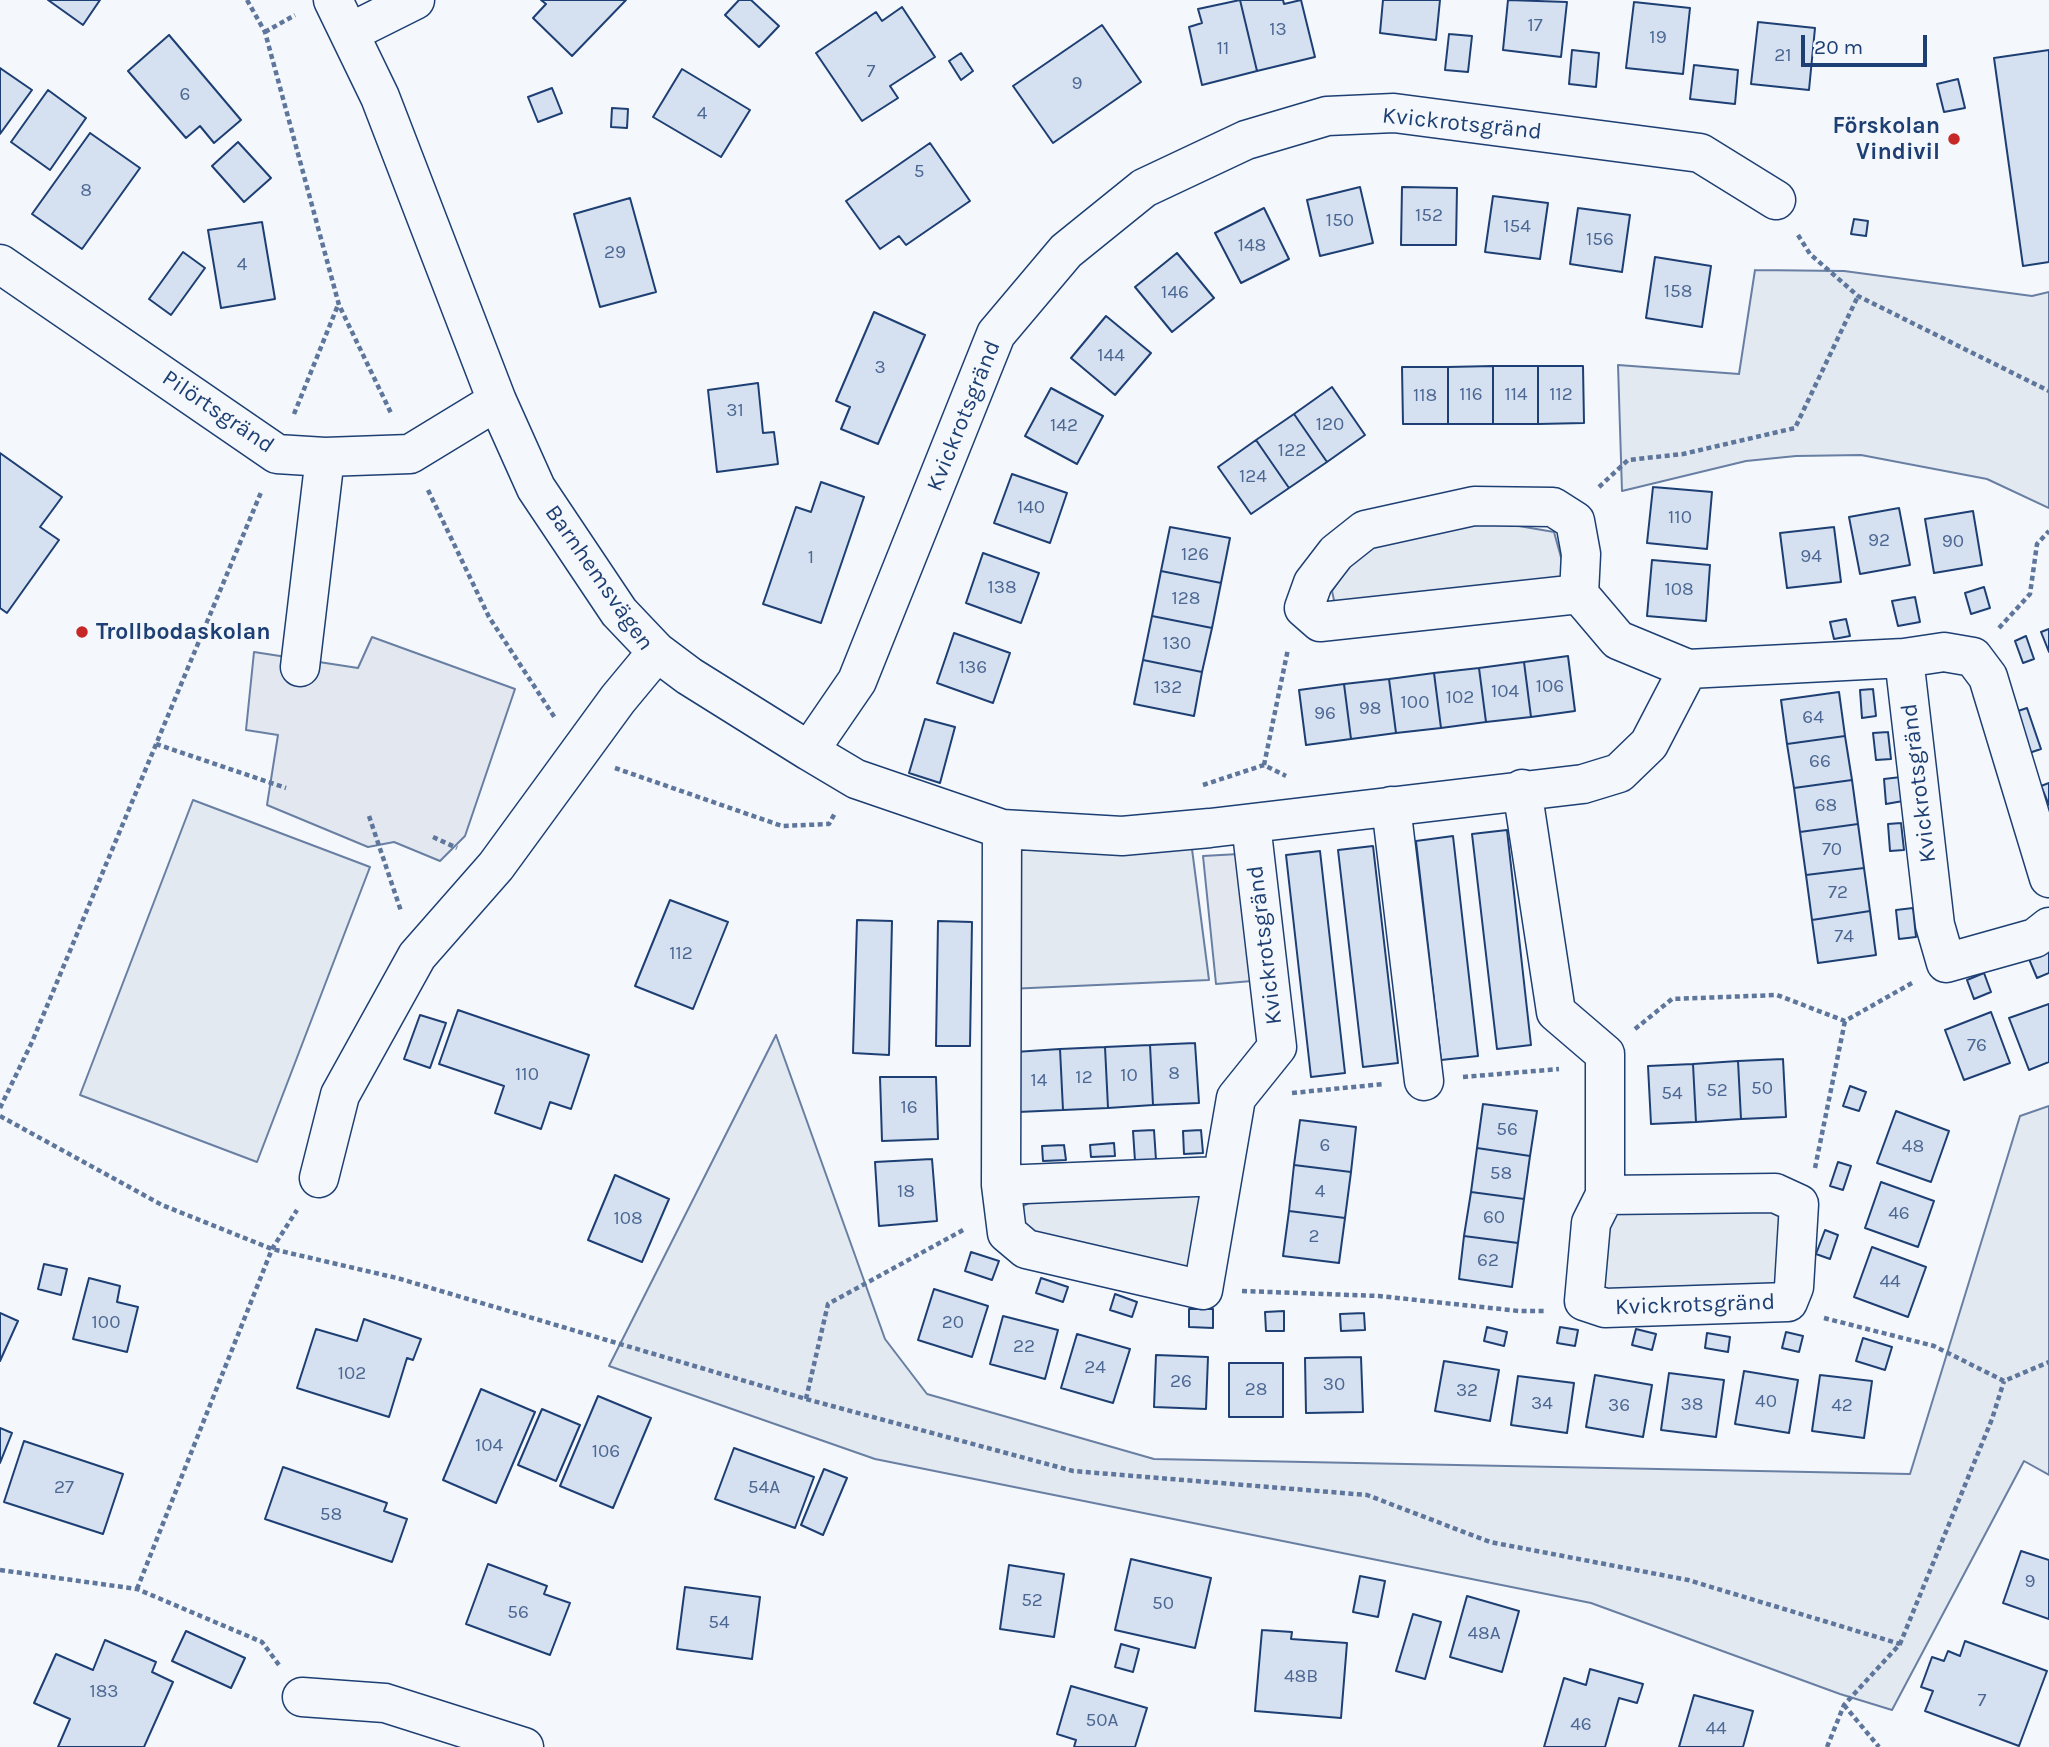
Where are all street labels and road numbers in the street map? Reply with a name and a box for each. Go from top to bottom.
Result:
street label: Kvickrotsgränd [1381,102,1543,146]
street label: Kvickrotsgränd [921,337,1007,495]
street label: Pilörtsgränd [157,364,279,460]
street label: Barnhemsvägen [539,500,659,656]
street label: Kvickrotsgränd [1896,702,1942,864]
street label: Kvickrotsgränd [1242,864,1288,1026]
street label: Kvickrotsgränd [1614,1288,1776,1322]

